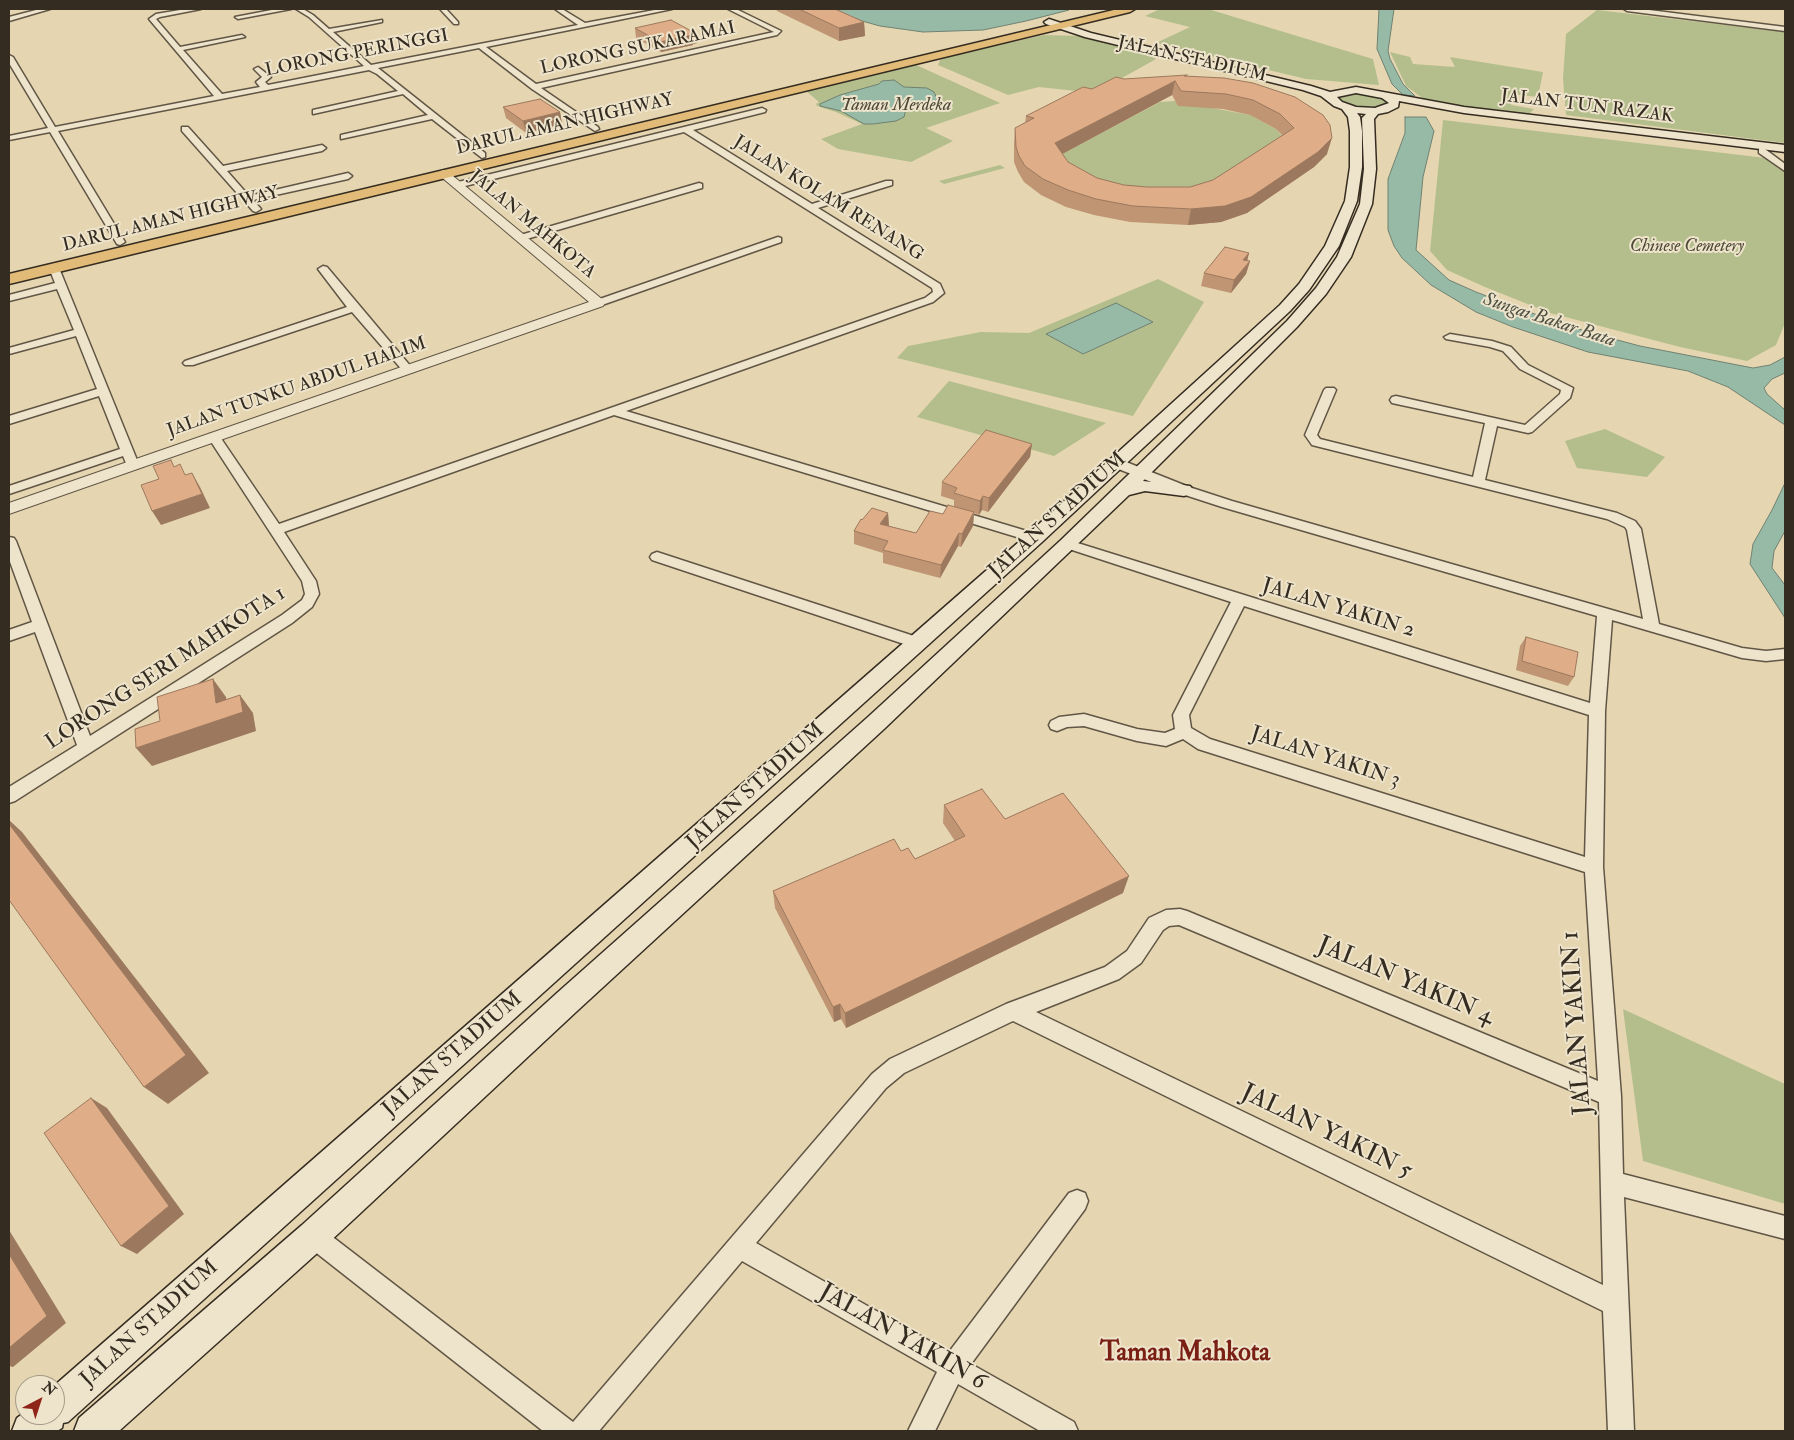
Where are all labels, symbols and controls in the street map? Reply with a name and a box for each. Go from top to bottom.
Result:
street label: LORONG SUKARAMAI [539,18,737,80]
street label: LORONG PERINGGI [264,26,450,82]
street label: JALAN STADIUM [1116,32,1268,88]
street label: JALAN TUN RAZAK [1500,86,1674,128]
street label: DARUL AMAN HIGHWAY [454,89,676,161]
park label: Taman Merdeka [841,95,951,117]
street label: JALAN KOLAM RENANG [729,132,927,266]
street label: JALAN MAHKOTA [465,166,599,284]
street label: DARUL AMAN HIGHWAY [60,183,282,257]
park label: Chinese Cemetery [1630,236,1744,258]
water label: Sungai Bakar Bata [1480,289,1618,353]
street label: JALAN TUNKU ABDUL HALIM [165,333,429,443]
street label: JALAN STADIUM [984,447,1132,585]
street label: JALAN YAKIN 2 [1259,574,1417,644]
street label: LORONG SERI MAHKOTA 1 [41,582,291,756]
street label: JALAN STADIUM [682,718,830,856]
street label: JALAN YAKIN 3 [1247,722,1403,794]
street label: JALAN YAKIN 1 [1557,930,1599,1116]
street label: JALAN YAKIN 4 [1312,931,1498,1033]
street label: JALAN STADIUM [378,987,528,1123]
street label: JALAN YAKIN 5 [1236,1079,1416,1187]
street label: JALAN STADIUM [76,1255,224,1393]
street label: JALAN YAKIN 6 [813,1278,991,1398]
district label: Taman Mahkota [1100,1338,1270,1370]
north arrow [15,1375,65,1425]
text: N [39,1378,60,1399]

